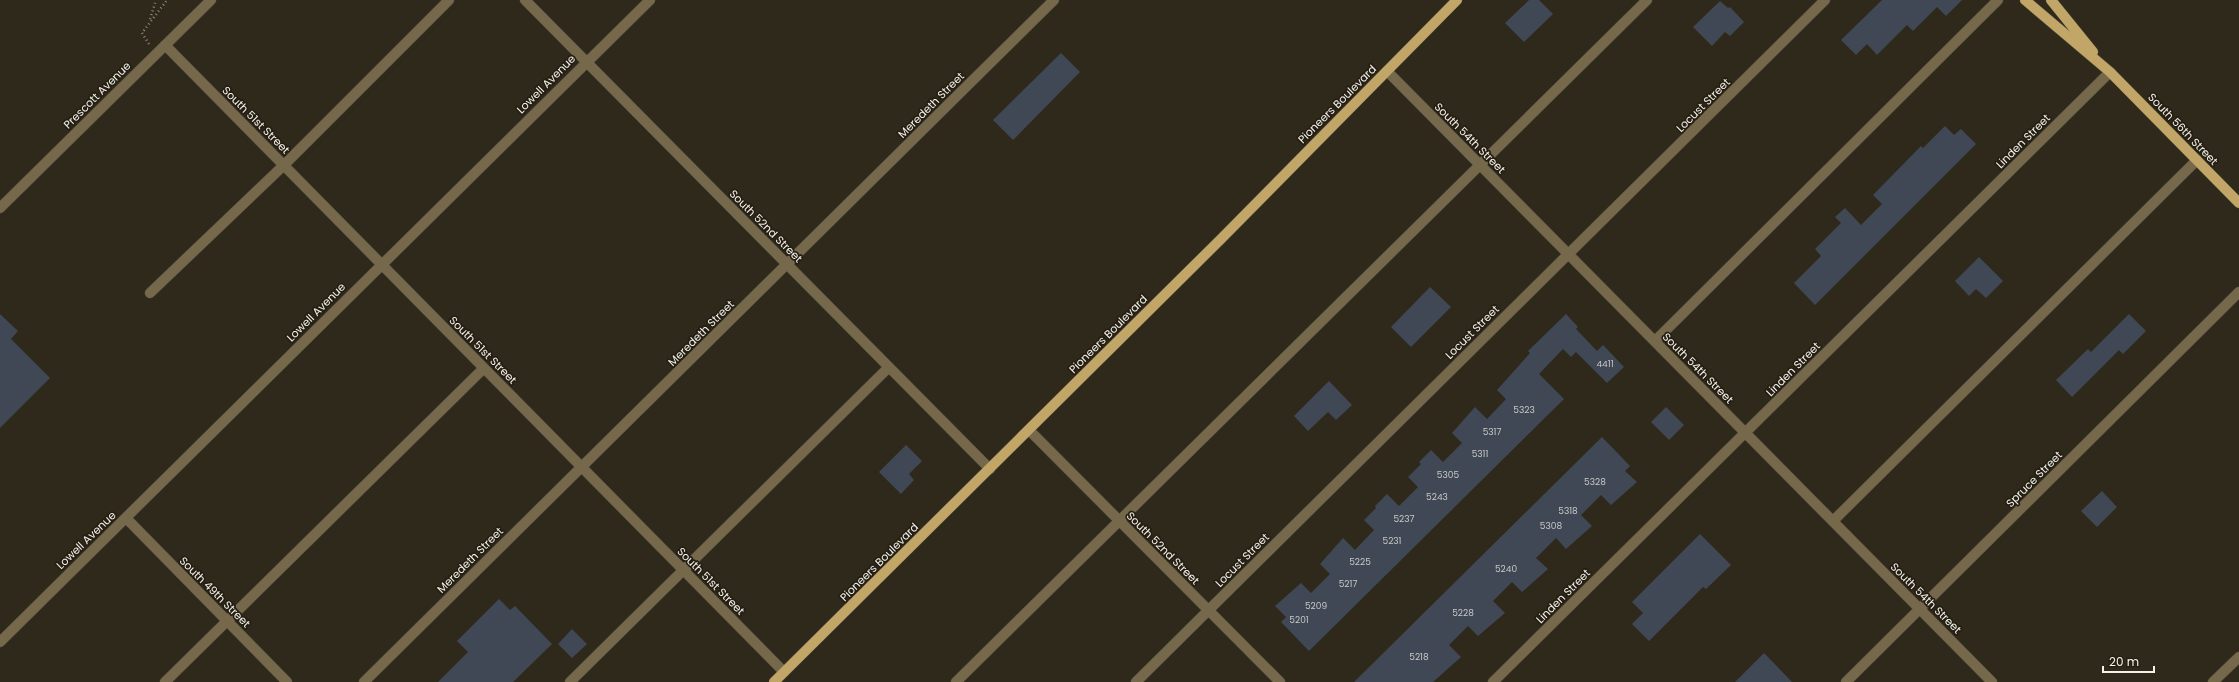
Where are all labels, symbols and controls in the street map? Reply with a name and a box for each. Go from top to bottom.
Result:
street label: Lowell Avenue [513,51,579,117]
street label: Prescott Avenue [60,58,134,132]
street label: Pioneers Boulevard [1294,61,1380,147]
street label: Meredeth Street [894,68,968,142]
street label: Locust Street [1672,74,1734,136]
street label: South 51st Street [219,83,293,157]
street label: South 56th Street [2144,89,2222,169]
street label: South 54th Street [1431,99,1509,177]
street label: Linden Street [1992,110,2054,172]
street label: South 52nd Street [726,186,806,266]
street label: Lowell Avenue [283,279,349,345]
street label: Pioneers Boulevard [1065,291,1151,377]
street label: Meredeth Street [664,296,738,370]
street label: Locust Street [1441,301,1503,363]
street label: South 51st Street [446,313,520,387]
street label: South 54th Street [1659,329,1737,407]
street label: Linden Street [1762,338,1824,400]
house number: 4411 [1596,358,1614,370]
house number: 5323 [1513,404,1535,416]
house number: 5317 [1483,426,1501,438]
street label: Spruce Street [2002,447,2066,511]
house number: 5311 [1472,448,1488,460]
house number: 5305 [1437,469,1459,481]
house number: 5328 [1584,476,1606,488]
house number: 5243 [1426,491,1448,503]
house number: 5318 [1558,505,1578,517]
street label: Lowell Avenue [53,507,119,573]
street label: South 52nd Street [1123,508,1203,588]
house number: 5237 [1393,513,1415,525]
street label: Pioneers Boulevard [836,519,922,605]
house number: 5308 [1540,520,1562,532]
street label: Meredeth Street [433,523,507,597]
street label: Locust Street [1211,529,1273,591]
house number: 5231 [1382,535,1402,547]
street label: South 51st Street [674,544,748,618]
street label: South 49th Street [176,553,254,631]
house number: 5225 [1349,556,1371,568]
street label: South 54th Street [1887,559,1965,637]
house number: 5240 [1495,563,1517,575]
street label: Linden Street [1532,565,1594,627]
house number: 5217 [1339,578,1357,590]
house number: 5209 [1305,600,1327,612]
house number: 5228 [1452,607,1474,619]
house number: 5201 [1289,614,1309,626]
scale bar [2103,648,2154,674]
house number: 5218 [1409,651,1429,663]
text: 20 m [2109,653,2139,670]

